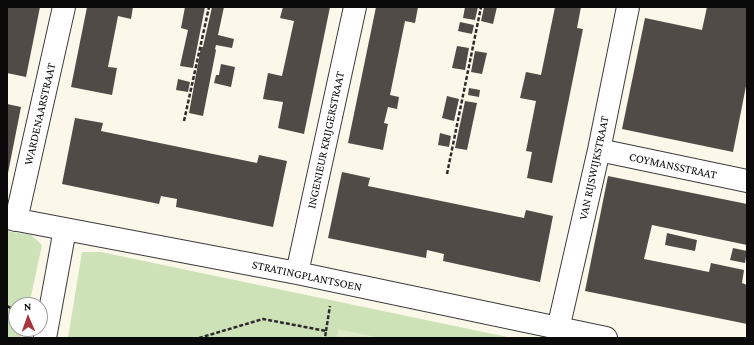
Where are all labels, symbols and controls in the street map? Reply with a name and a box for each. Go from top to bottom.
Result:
street label: WARDENAARSTRAAT [21,61,59,167]
street label: INGENIEUR KRIJGERSTRAAT [304,70,348,210]
street label: VAN RIJSWIJKSTRAAT [576,115,612,221]
street label: COYMANSSTRAAT [628,150,718,182]
street label: STRATINGPLANTSOEN [251,257,363,295]
north arrow [8,297,48,337]
text: N [24,300,32,312]

